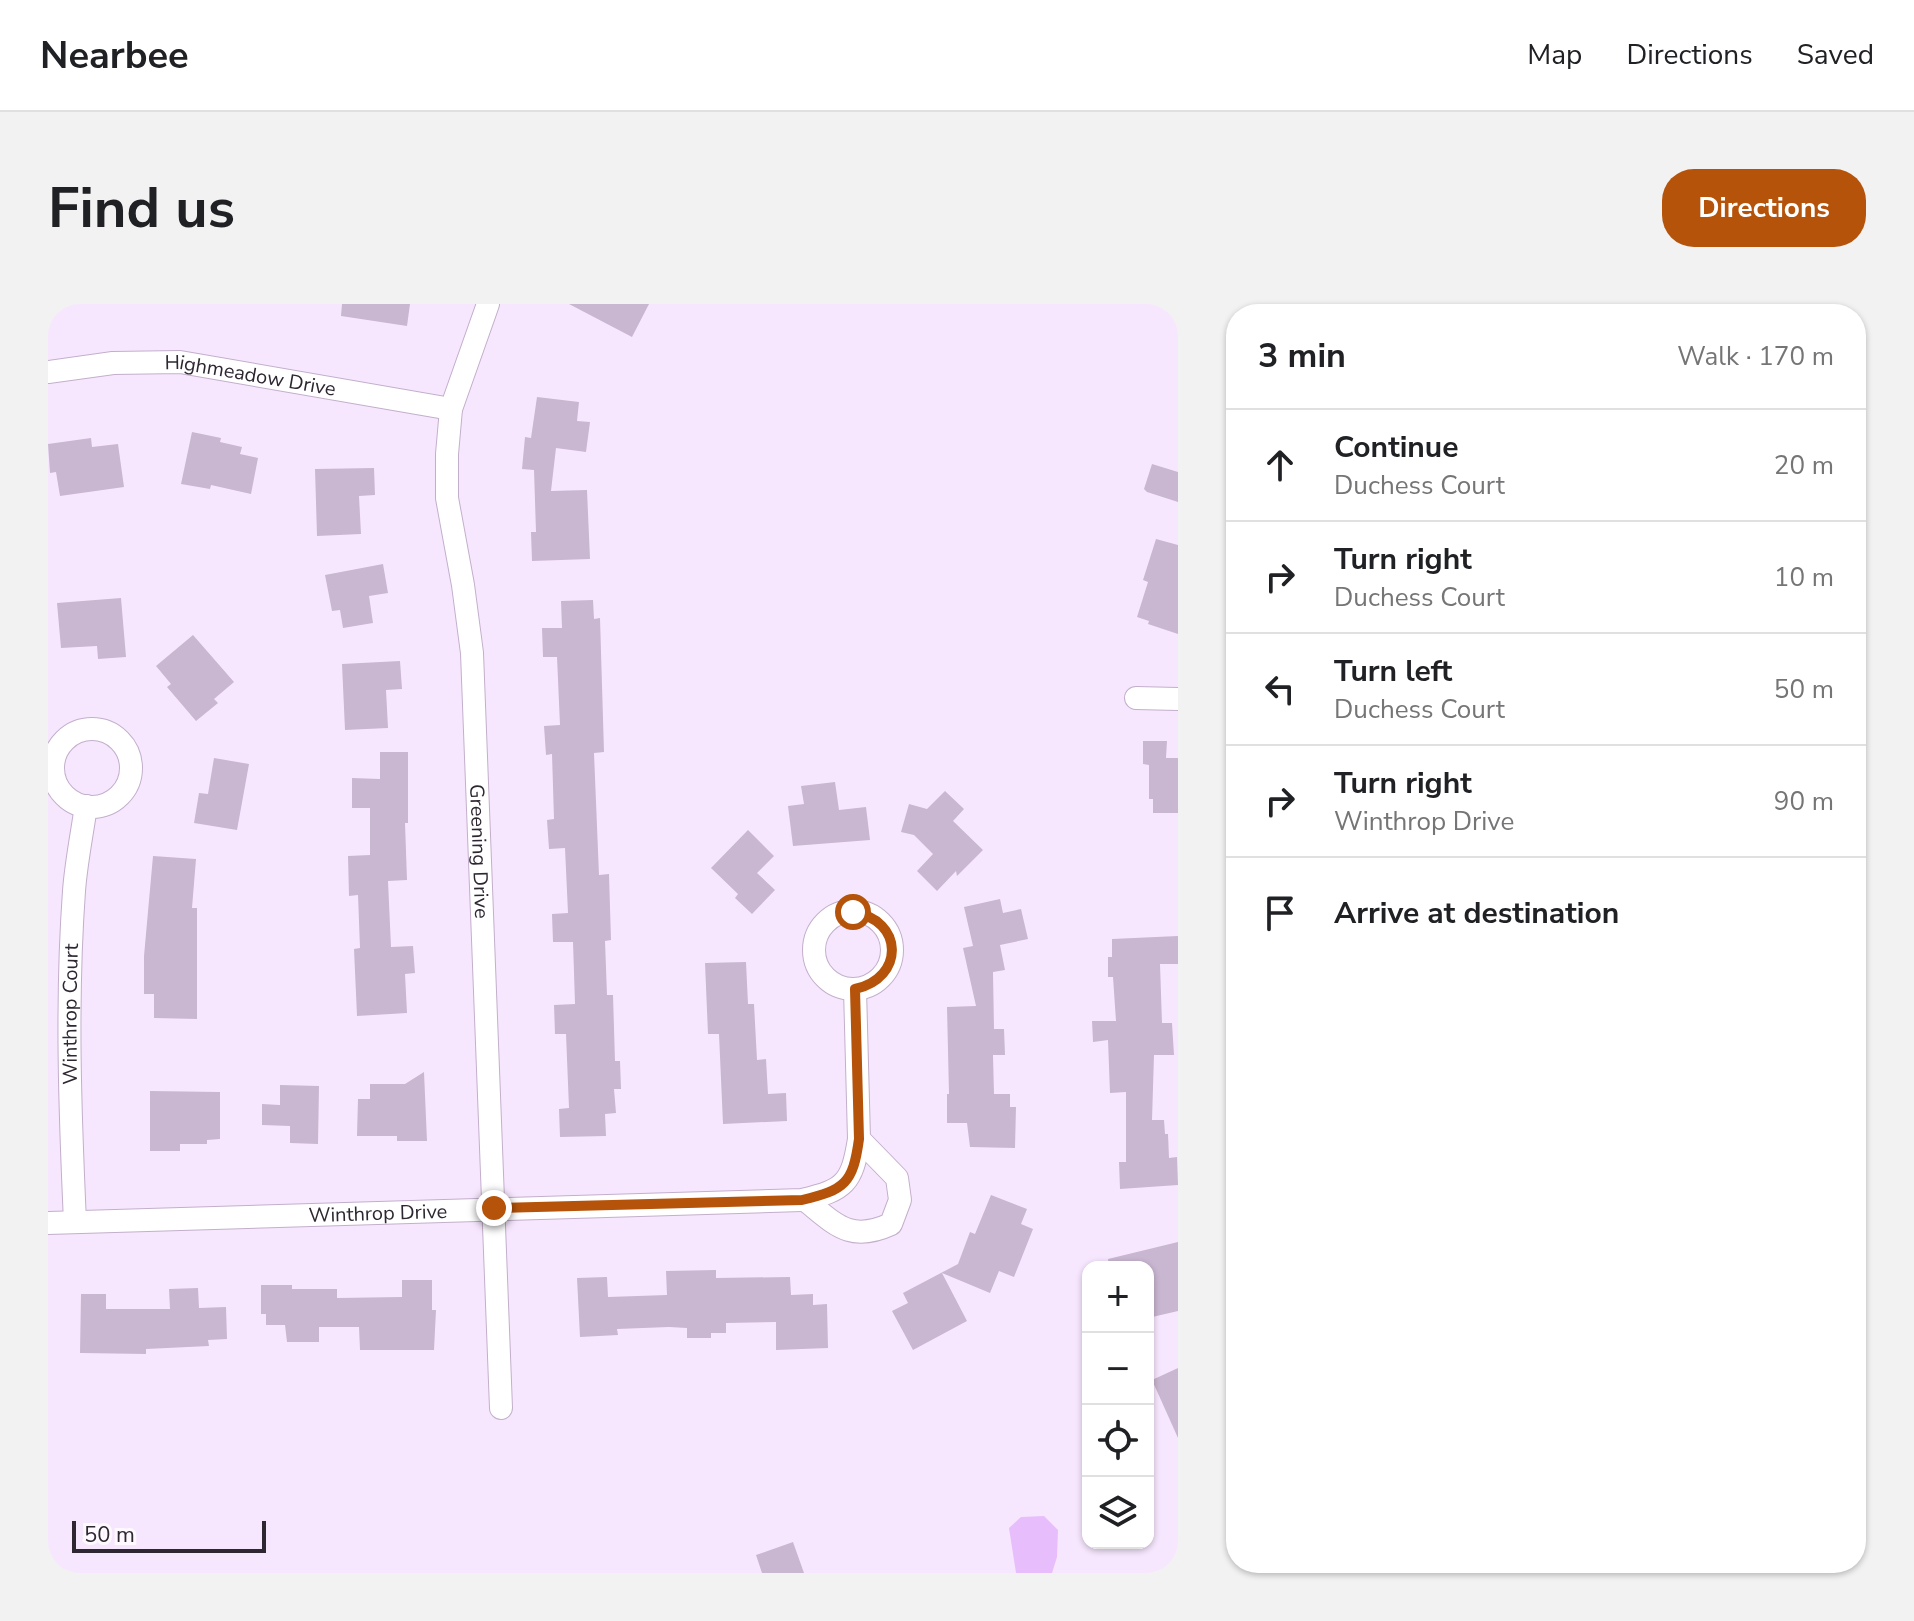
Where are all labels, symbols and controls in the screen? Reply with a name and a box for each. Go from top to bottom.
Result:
text: Nearbee [40,30,189,81]
text: Map [1527,36,1582,74]
text: Directions [1626,36,1753,74]
text: Saved [1797,36,1874,74]
button: Directions [1662,169,1866,247]
text: Find us [48,170,235,247]
text: 3 min [1258,333,1346,379]
text: Walk · 170 m [1677,339,1834,374]
street label: Highmeadow Drive [164,349,338,403]
text: Continue [1334,427,1459,468]
icon: ahead [1258,443,1302,487]
text: 20 m [1774,448,1834,483]
text: Duchess Court [1334,468,1505,503]
text: Turn right [1334,539,1472,580]
icon: right [1258,555,1302,599]
text: 10 m [1774,560,1834,595]
text: Duchess Court [1334,580,1505,615]
text: Turn left [1334,651,1452,692]
icon: left [1258,667,1302,711]
text: 50 m [1774,672,1834,707]
text: Duchess Court [1334,692,1505,727]
text: Turn right [1334,763,1472,804]
icon: right [1258,779,1302,823]
street label: Greening Drive [463,784,495,919]
text: 90 m [1774,784,1834,819]
text: Winthrop Drive [1334,804,1514,839]
icon: arrive [1258,891,1302,935]
text: Arrive at destination [1334,893,1619,934]
route start [835,894,871,930]
street label: Winthrop Court [56,942,85,1085]
route end [476,1190,512,1226]
street label: Winthrop Drive [308,1198,448,1229]
map controls [1082,1261,1154,1549]
button: + [1082,1261,1154,1333]
button: − [1082,1333,1154,1405]
button: locate [1082,1405,1154,1477]
button: layers [1082,1477,1154,1549]
scale bar [72,1517,266,1553]
text: 50 m [84,1520,135,1550]

